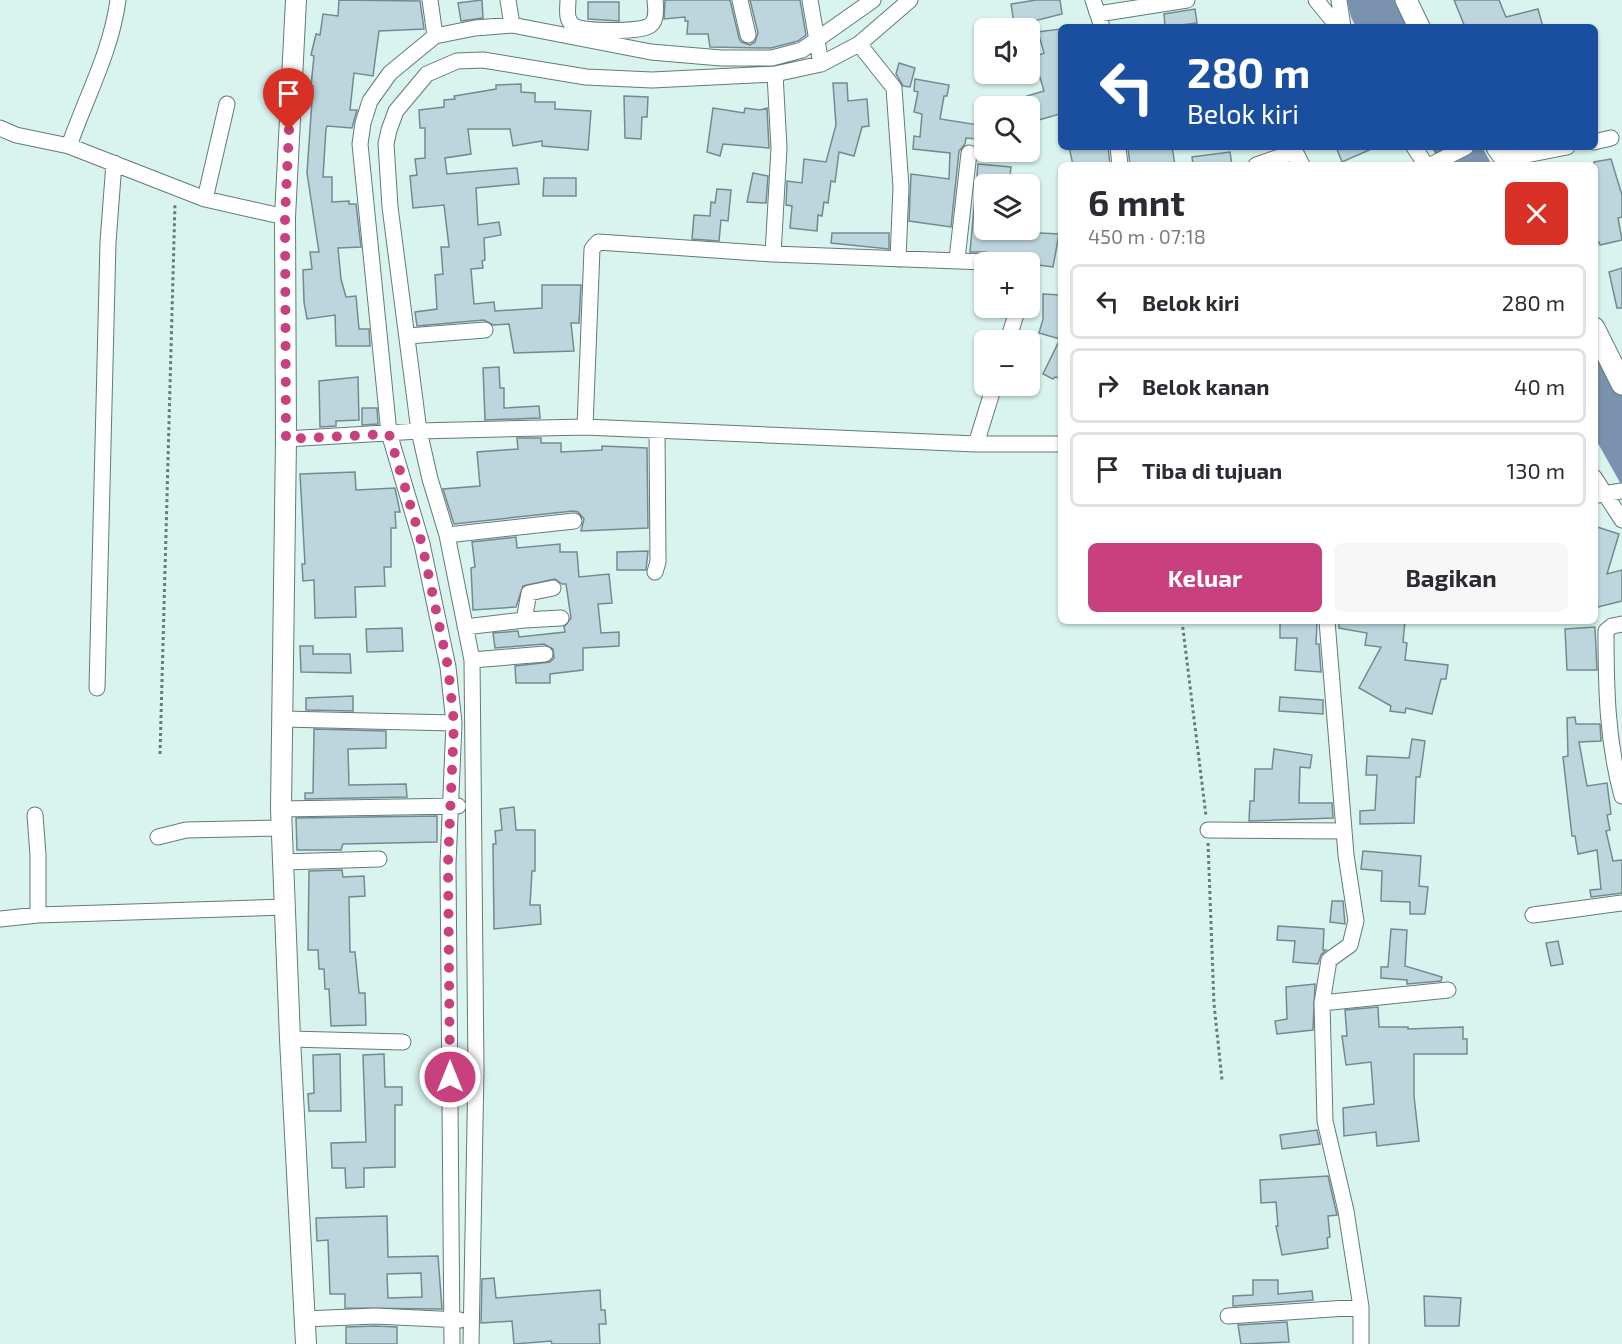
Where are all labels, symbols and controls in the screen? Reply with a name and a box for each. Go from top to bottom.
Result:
map controls [974,18,1040,396]
button: sound [974,18,1040,84]
text: 280 m [1187,46,1310,96]
icon: left [1088,48,1166,126]
pin [263,68,314,130]
icon: arrive [272,77,305,110]
button: search [974,96,1040,162]
text: Belok kiri [1187,97,1299,129]
button: layers [974,174,1040,240]
text: 6 mnt [1088,180,1185,223]
button: close [1505,182,1568,245]
text: 450 m · 07:18 [1088,224,1206,248]
button: + [974,252,1040,318]
icon: left [1091,285,1124,318]
text: Belok kiri [1142,289,1239,315]
text: 280 m [1502,289,1565,315]
button: − [974,330,1040,396]
icon: right [1091,369,1124,402]
text: Belok kanan [1142,373,1269,399]
text: 40 m [1514,373,1565,399]
icon: arrive [1091,453,1124,486]
text: Tiba di tujuan [1142,457,1282,483]
text: 130 m [1507,457,1565,483]
button: Keluar [1088,543,1322,612]
button: Bagikan [1334,543,1568,612]
position arrow [418,1045,482,1109]

